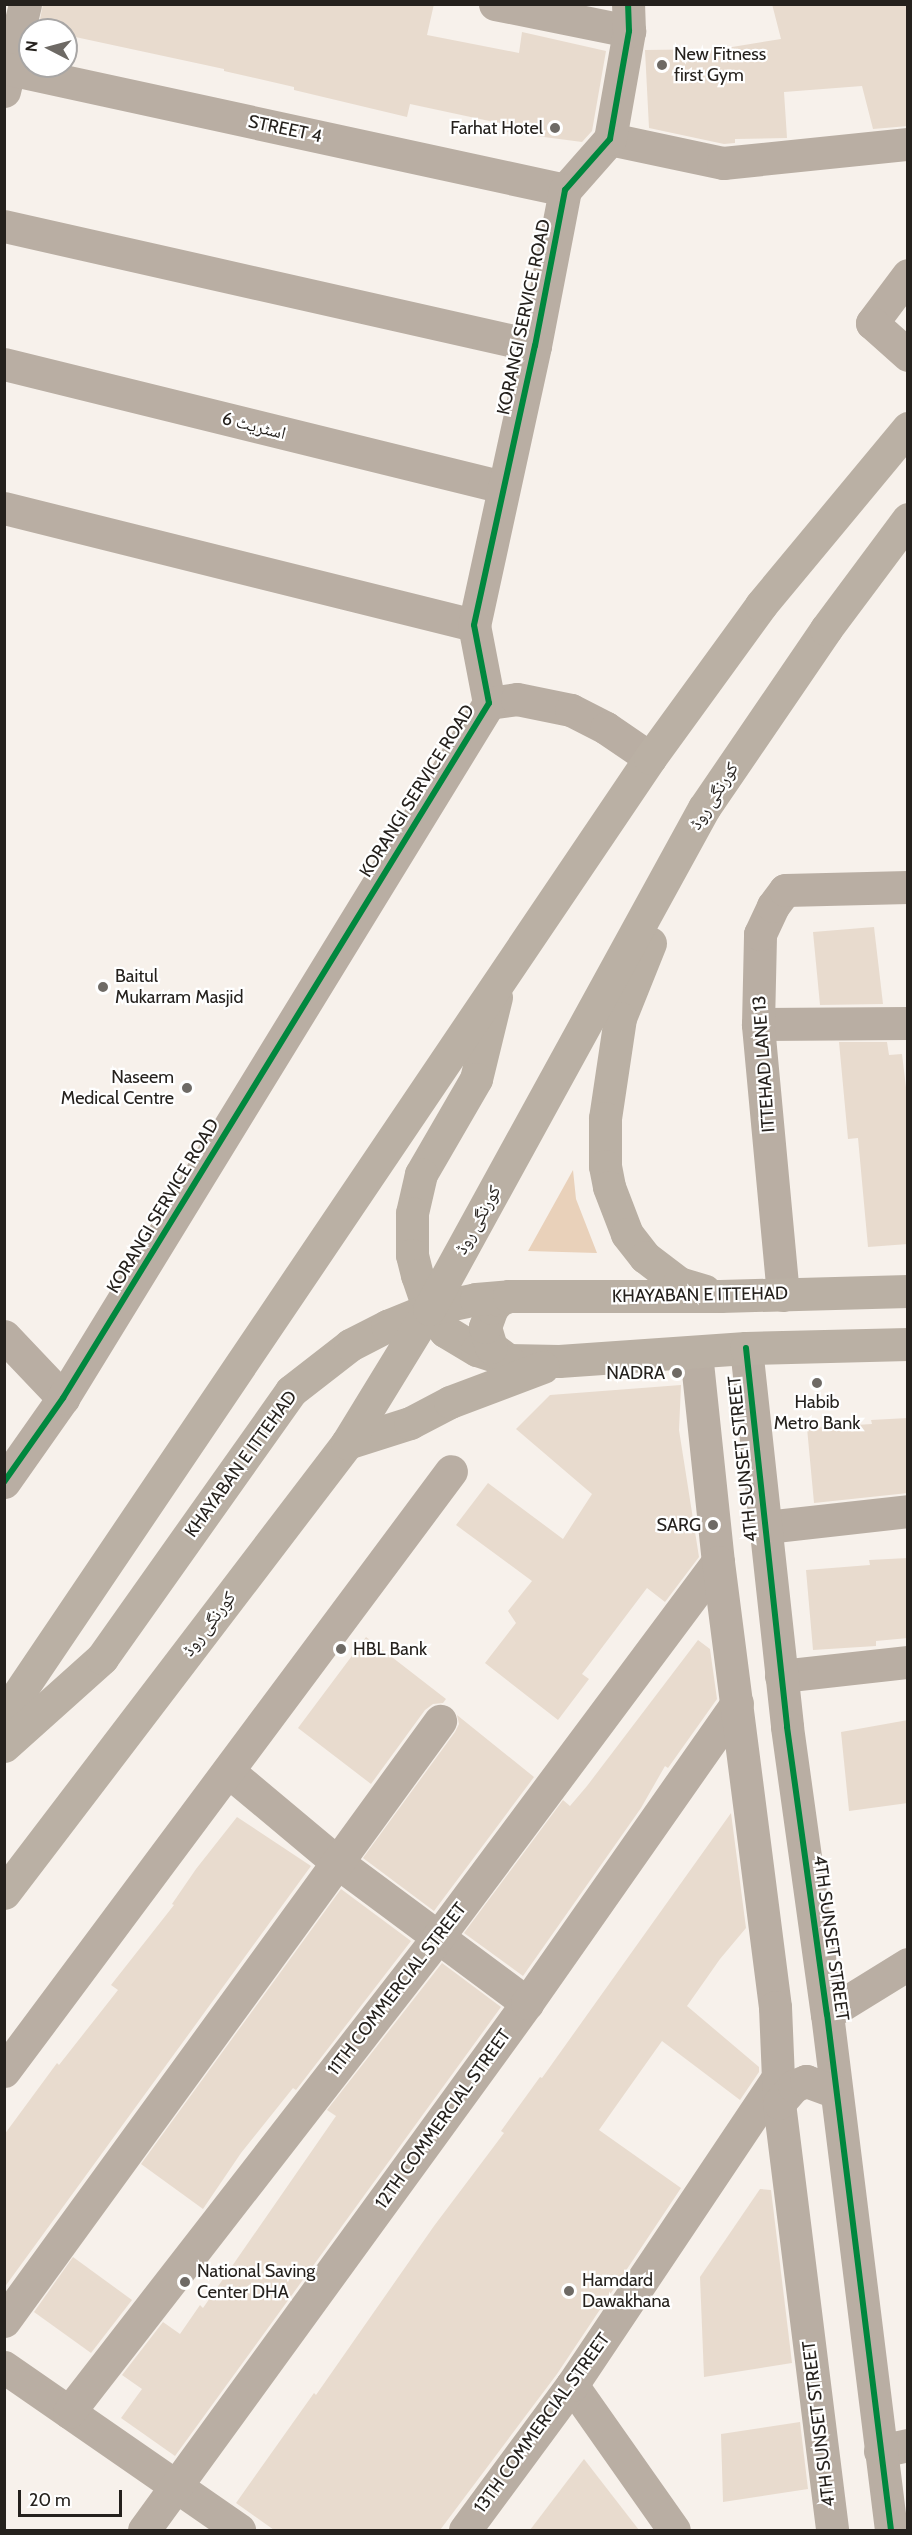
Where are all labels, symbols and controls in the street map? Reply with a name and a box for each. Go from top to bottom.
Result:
north arrow [18,18,78,78]
text: N [22,40,42,53]
place label: New Fitness first Gym [674,44,766,86]
marker: New Fitness first Gym [655,58,669,72]
street label: STREET 4 [246,111,324,147]
place label: Farhat Hotel [450,117,543,139]
marker: Farhat Hotel [548,121,562,135]
street label: KORANGI SERVICE ROAD [493,217,555,417]
street label: اسٹریٹ 6 [220,408,288,444]
street label: KORANGI SERVICE ROAD [355,701,479,881]
street label: کورنگی روڈ [685,758,743,834]
place label: Baitul Mukarram Masjid [115,966,243,1008]
marker: Baitul Mukarram Masjid [96,980,110,994]
street label: ITTEHAD LANE 13 [748,995,780,1133]
place label: Naseem Medical Centre [61,1067,174,1110]
marker: Naseem Medical Centre [178,1079,196,1097]
street label: KORANGI SERVICE ROAD [102,1115,224,1297]
street label: کورنگی روڈ [450,1182,506,1258]
street label: KHAYABAN E ITTEHAD [612,1283,788,1307]
place label: NADRA [606,1362,665,1384]
marker: NADRA [670,1366,684,1380]
street label: 4TH SUNSET STREET [724,1375,762,1543]
marker: Habib Metro Bank [810,1376,824,1390]
street label: KHAYABAN E ITTEHAD [180,1386,302,1542]
place label: Habib Metro Bank [774,1392,860,1434]
place label: SARG [656,1514,701,1536]
marker: SARG [706,1518,720,1532]
street label: کورنگی روڈ [178,1587,240,1661]
place label: HBL Bank [353,1638,427,1660]
marker: HBL Bank [334,1642,348,1656]
street label: 4TH SUNSET STREET [809,1854,853,2022]
street label: 11TH COMMERCIAL STREET [323,1898,471,2080]
street label: 12TH COMMERCIAL STREET [371,2025,515,2213]
place label: National Saving Center DHA [197,2261,315,2304]
place label: Hamdard Dawakhana [582,2270,670,2312]
marker: National Saving Center DHA [178,2275,192,2289]
marker: Hamdard Dawakhana [560,2282,578,2300]
street label: 13TH COMMERCIAL STREET [470,2329,614,2517]
street label: 4TH SUNSET STREET [798,2340,840,2508]
scale bar [21,2478,124,2516]
text: 20 m [29,2489,71,2511]

